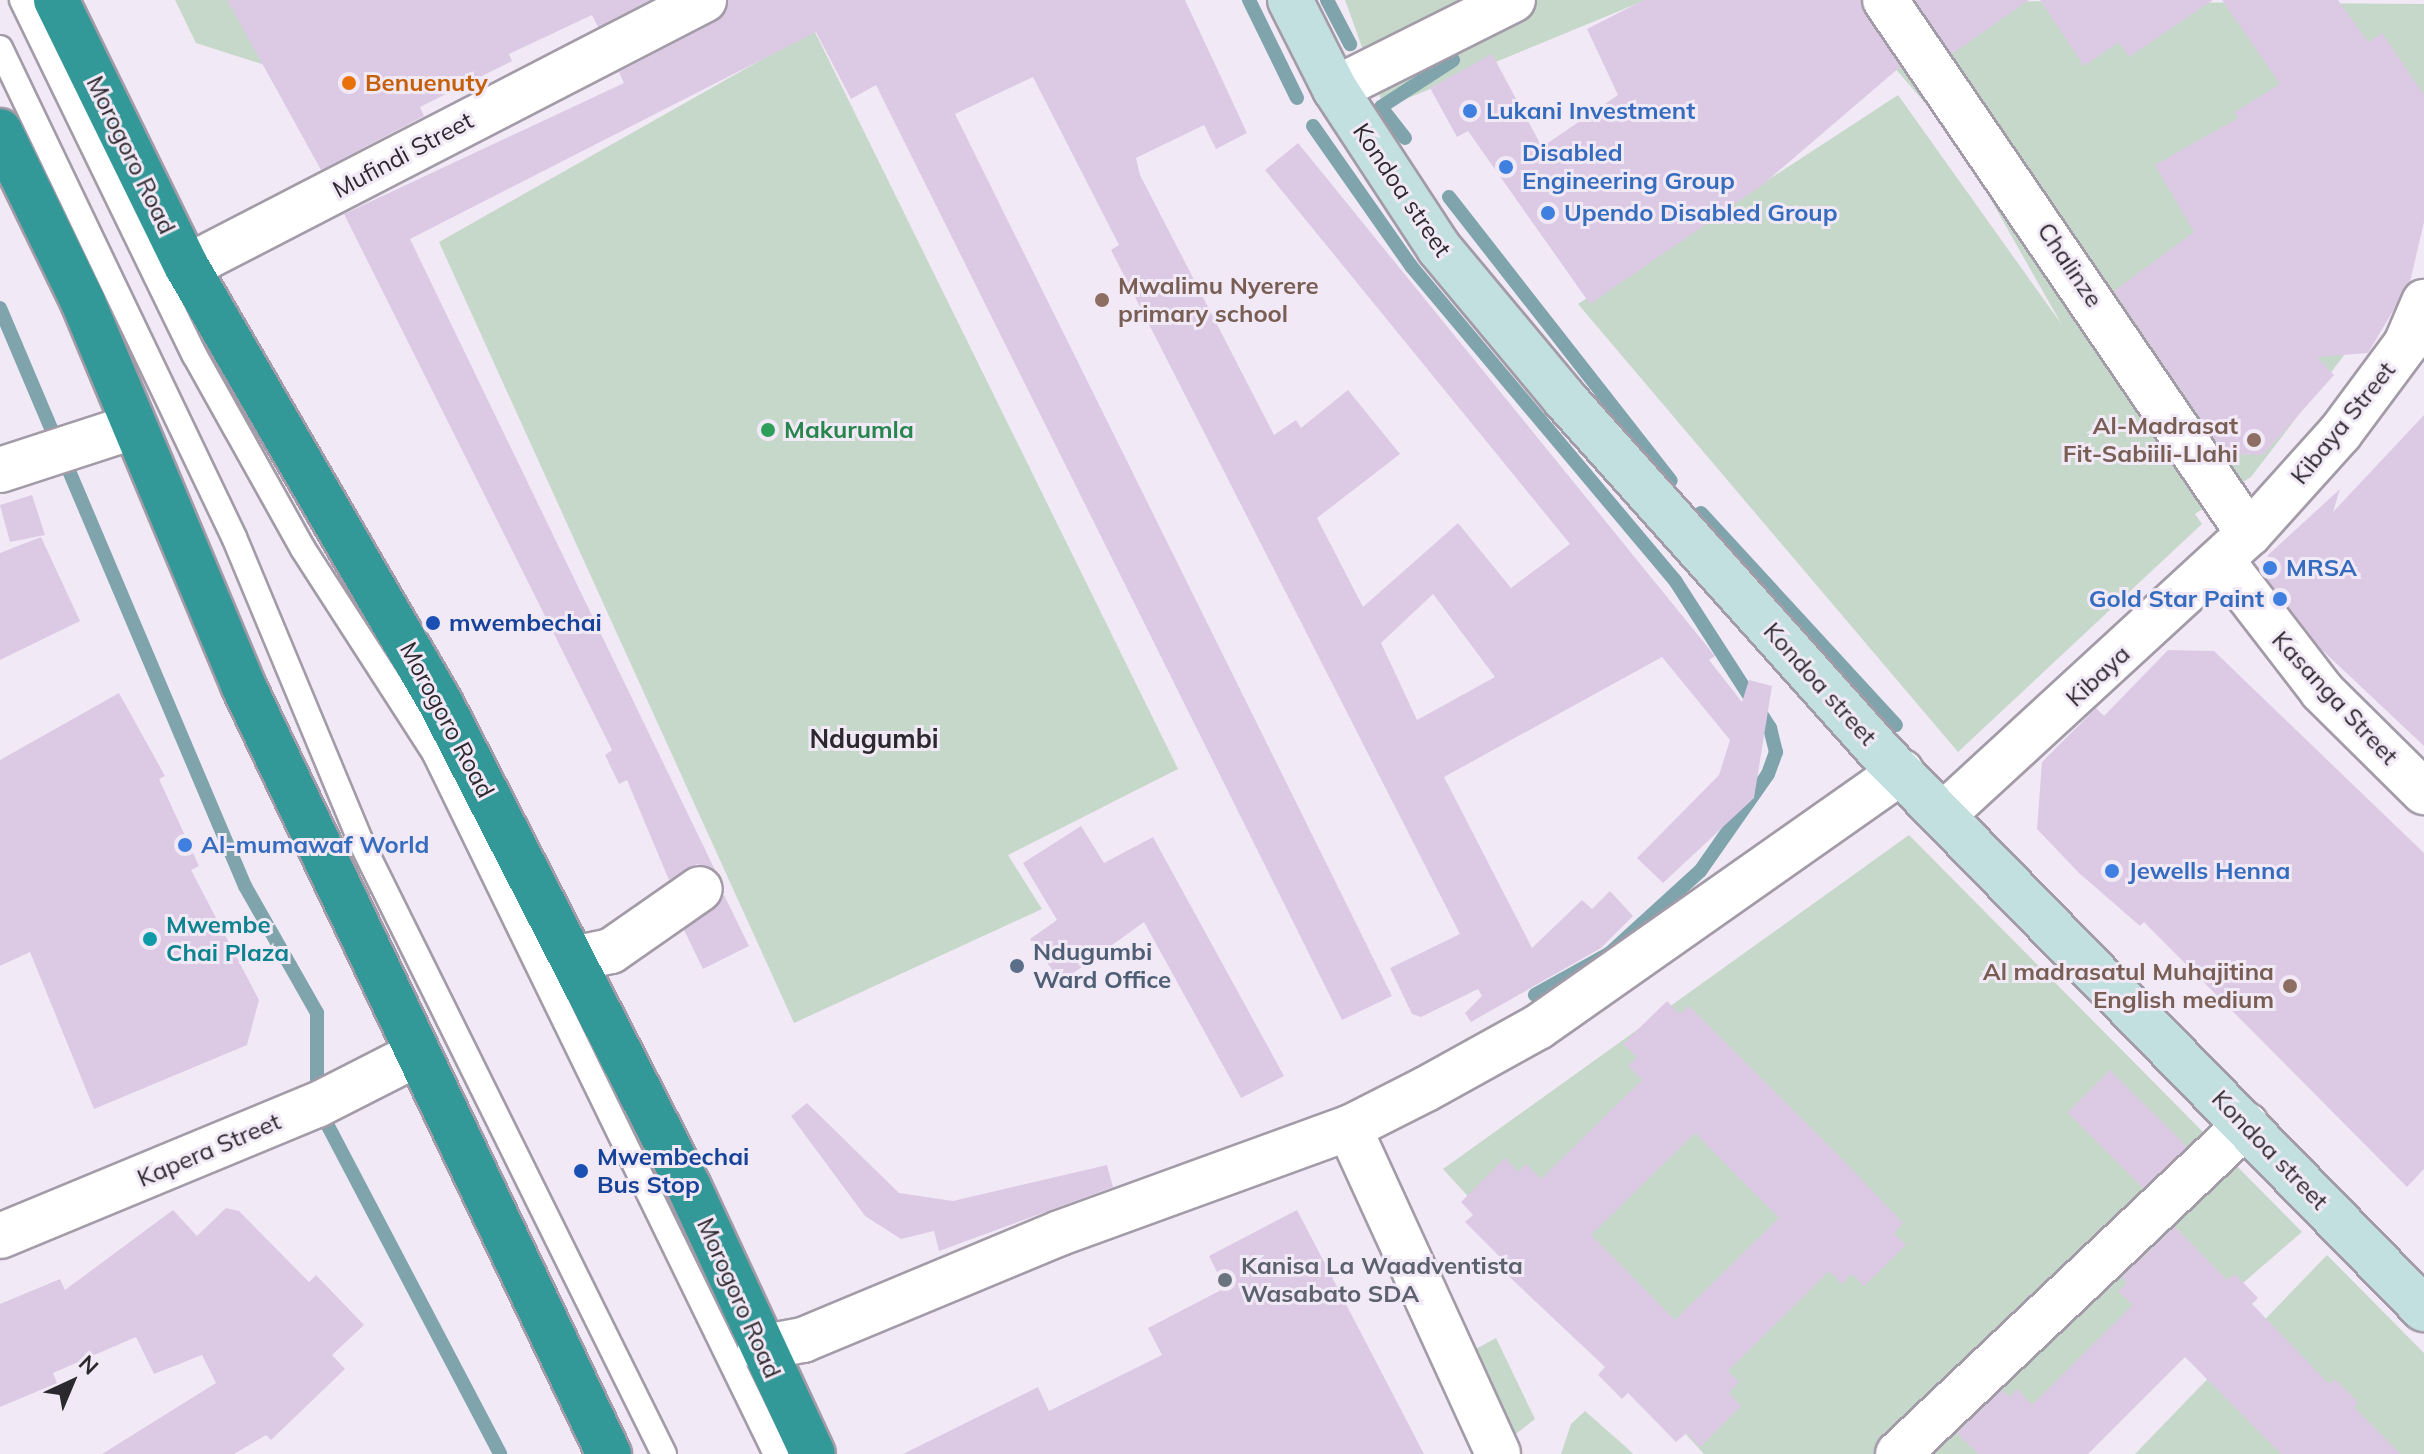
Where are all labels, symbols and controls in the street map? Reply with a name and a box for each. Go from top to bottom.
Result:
place label: Benuenuty [365,69,488,97]
street label: Morogoro Road [80,71,182,239]
marker: Benuenuty [340,74,358,92]
place label: Lukani Investment [1486,97,1695,125]
marker: Lukani Investment [1461,102,1479,120]
street label: Mufindi Street [328,106,478,204]
street label: Kondoa street [1347,118,1457,262]
place label: Disabled Engineering Group [1522,139,1735,195]
marker: Disabled Engineering Group [1497,158,1515,176]
place label: Upendo Disabled Group [1564,199,1838,227]
marker: Upendo Disabled Group [1539,204,1557,222]
street label: Chalinze [2031,217,2109,313]
place label: Mwalimu Nyerere primary school [1118,272,1319,328]
marker: Mwalimu Nyerere primary school [1093,291,1111,309]
street label: Kibaya Street [2285,356,2401,490]
place label: Al-Madrasat Fit-Sabiili-Llahi [2063,412,2238,468]
place label: Makurumla [784,416,914,444]
marker: Makurumla [759,421,777,439]
marker: Al-Madrasat Fit-Sabiili-Llahi [2245,431,2263,449]
place label: MRSA [2286,554,2357,582]
marker: MRSA [2261,559,2279,577]
place label: Gold Star Paint [2089,585,2264,613]
marker: Gold Star Paint [2271,590,2289,608]
place label: mwembechai [449,609,602,637]
marker: mwembechai [424,614,442,632]
street label: Kondoa street [1758,617,1882,751]
street label: Kasanga Street [2266,625,2404,771]
street label: Morogoro Road [394,637,500,803]
street label: Kibaya [2060,639,2136,713]
district label: Ndugumbi [809,723,939,755]
place label: Al-mumawaf World [201,831,429,859]
marker: Al-mumawaf World [176,836,194,854]
place label: Jewells Henna [2128,857,2290,885]
marker: Jewells Henna [2103,862,2121,880]
place label: Mwembe Chai Plaza [166,911,289,967]
marker: Mwembe Chai Plaza [141,930,159,948]
place label: Ndugumbi Ward Office [1033,938,1171,994]
marker: Ndugumbi Ward Office [1008,957,1026,975]
place label: Al madrasatul Muhajitina English medium [1983,958,2274,1014]
marker: Al madrasatul Muhajitina English medium [2281,977,2299,995]
street label: Kondoa street [2206,1084,2334,1216]
street label: Kapera Street [133,1107,285,1193]
place label: Mwembechai Bus Stop [597,1143,749,1199]
marker: Mwembechai Bus Stop [572,1162,590,1180]
street label: Morogoro Road [691,1214,787,1382]
place label: Kanisa La Waadventista Wasabato SDA [1241,1252,1523,1308]
marker: Kanisa La Waadventista Wasabato SDA [1216,1271,1234,1289]
north arrow [32,1342,112,1422]
text: N [73,1349,104,1381]

